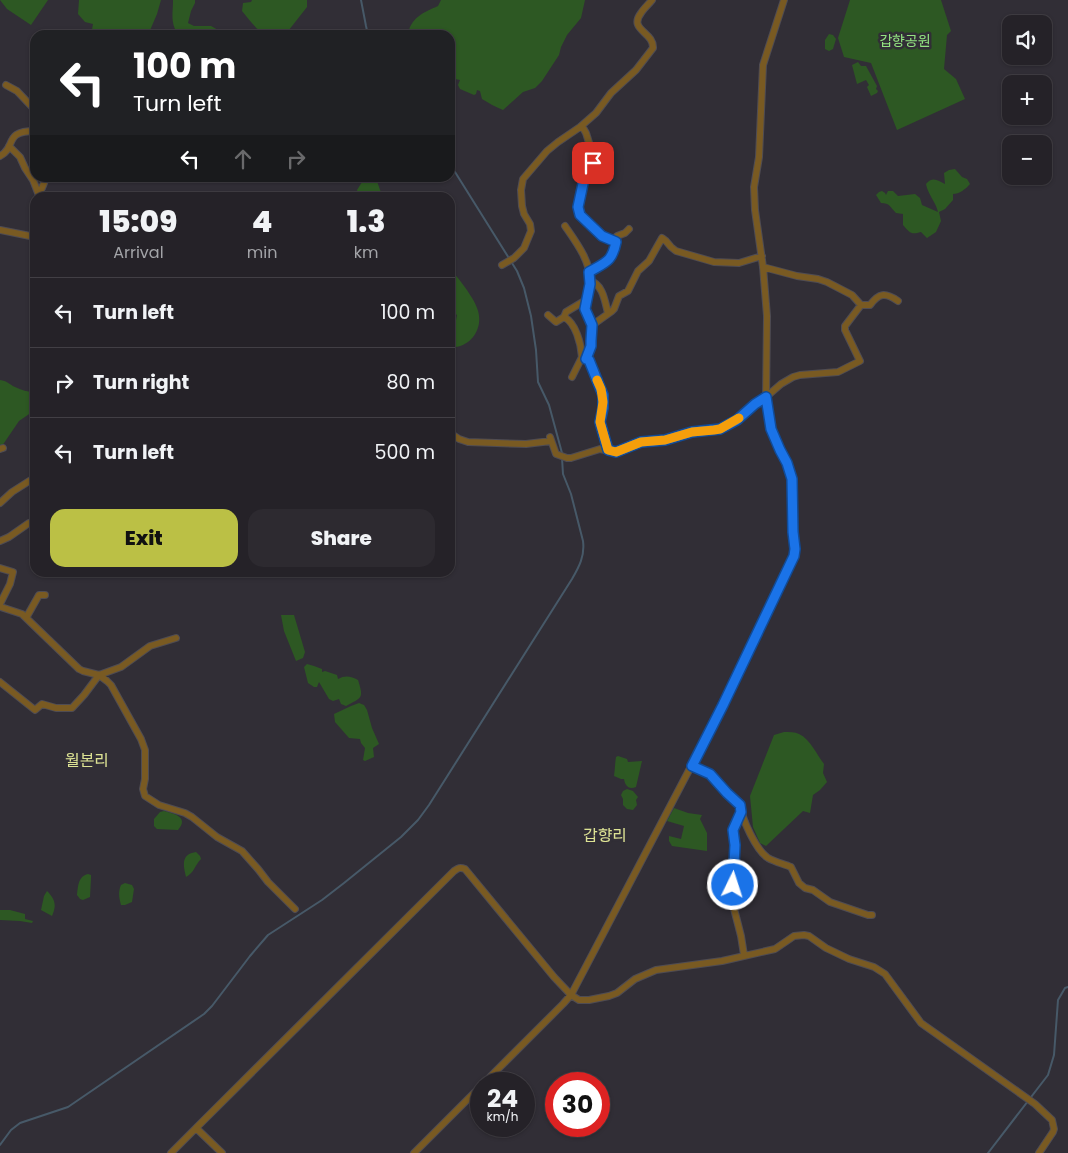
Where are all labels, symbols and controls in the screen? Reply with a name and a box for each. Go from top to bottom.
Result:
map controls [1002,15,1052,185]
button: sound [1002,15,1052,65]
park label: 갑향공원 [879,31,931,51]
text: 100 m [133,41,236,90]
icon: left [50,50,115,115]
button: + [1002,75,1052,125]
text: Turn left [133,88,221,119]
button: − [1002,135,1052,185]
pin [572,142,614,184]
icon: left [176,145,204,173]
icon: ahead [229,145,257,173]
icon: right [282,145,310,173]
icon: arrive [579,149,607,177]
text: 15:09 [99,200,178,243]
text: 4 [252,200,272,243]
text: 1.3 [347,200,386,243]
text: Arrival [113,241,164,264]
text: min [247,241,277,264]
text: km [354,241,379,264]
icon: left [50,299,78,327]
text: Turn left [93,299,174,326]
text: 100 m [380,299,435,326]
icon: right [50,369,78,397]
text: Turn right [93,369,189,396]
text: 80 m [386,369,435,396]
icon: left [50,439,78,467]
text: Turn left [93,439,174,466]
text: 500 m [375,439,435,466]
button: Exit [50,509,238,567]
button: Share [248,509,435,567]
district label: 월본리 [65,749,109,772]
district label: 갑향리 [583,824,627,847]
position arrow [706,858,758,910]
speed limit sign: 30 [545,1072,610,1137]
text: 24 [487,1081,518,1116]
text: km/h [487,1108,518,1125]

